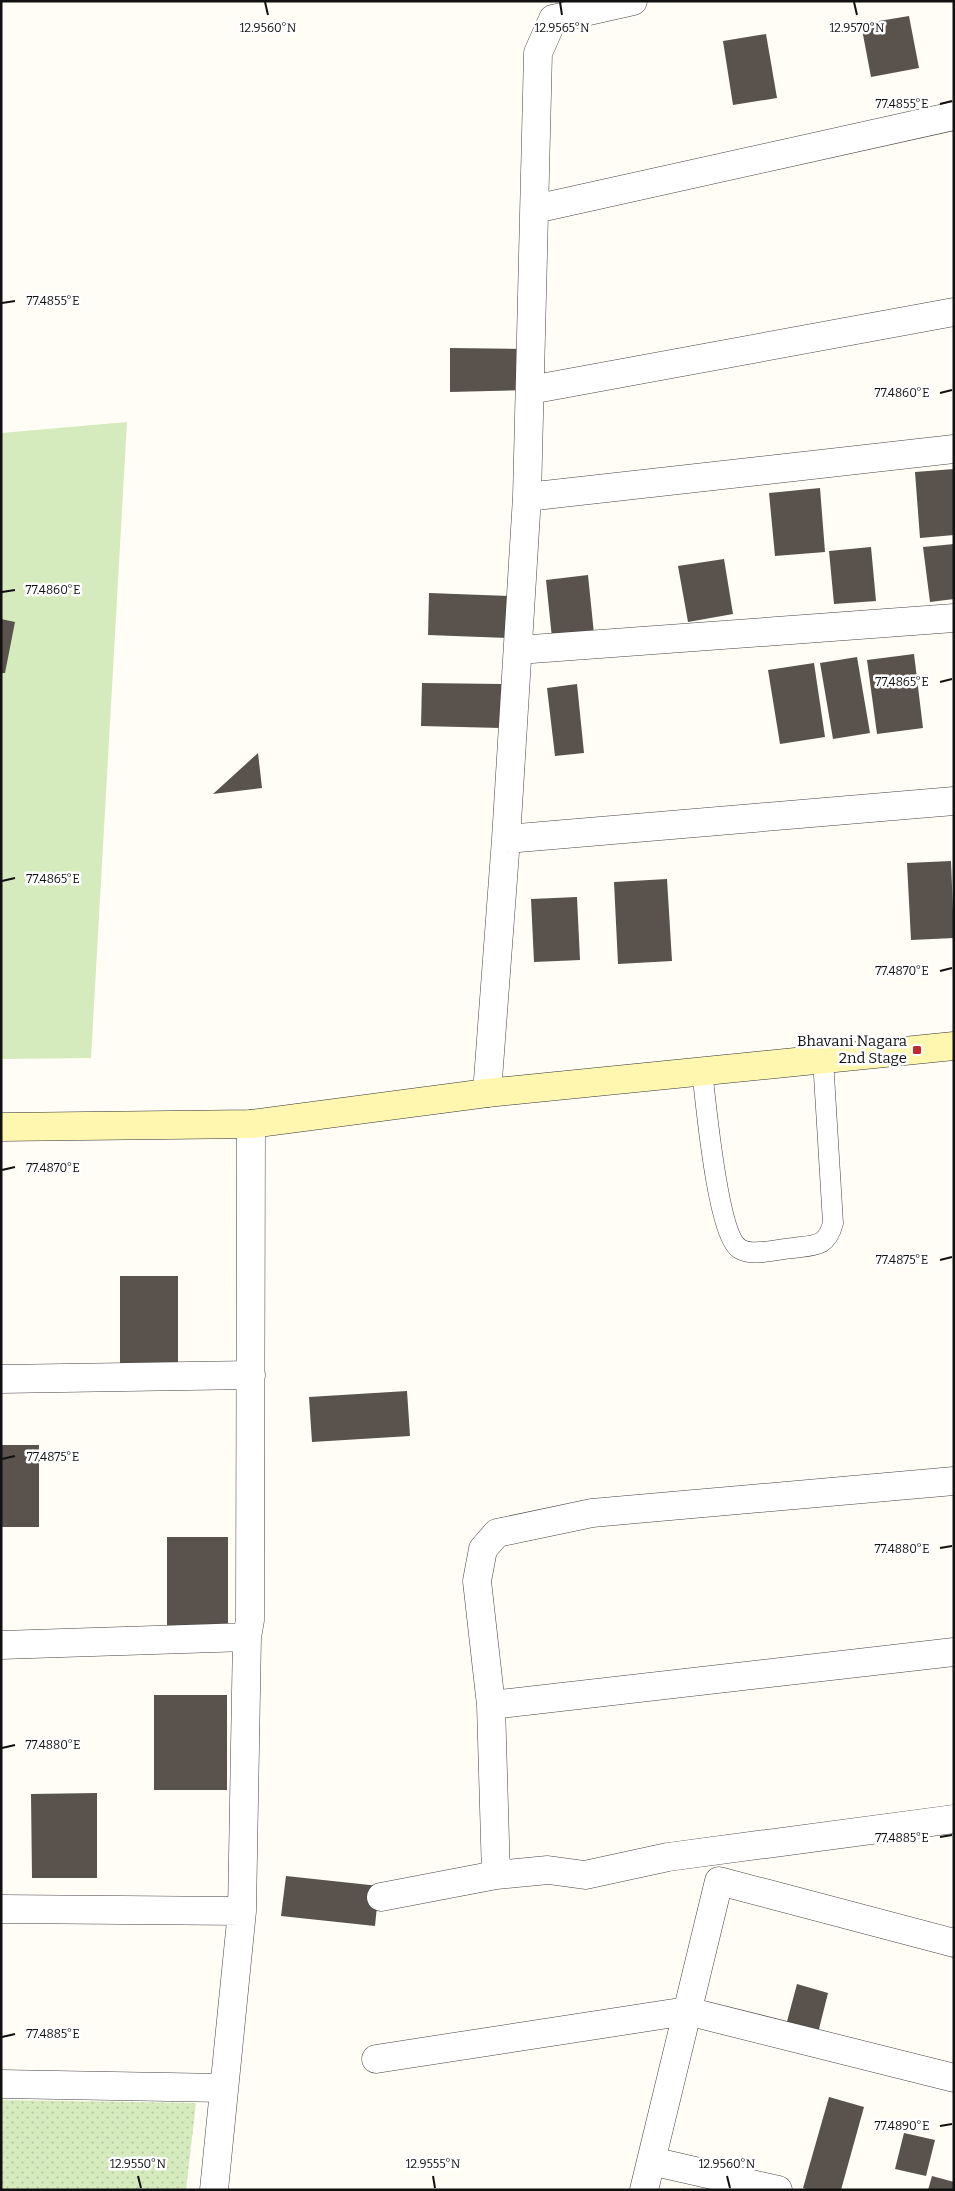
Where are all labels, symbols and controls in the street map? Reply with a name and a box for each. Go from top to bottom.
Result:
text: 12.9560°N [240,21,297,35]
text: 12.9565°N [535,21,590,35]
text: 12.9570°N [830,21,885,35]
text: 77.4855°E [876,97,928,111]
text: 77.4855°E [27,294,79,308]
text: 77.4860°E [875,386,929,400]
text: 77.4860°E [26,583,80,597]
text: 77.4865°E [875,675,929,689]
text: 77.4865°E [26,872,80,886]
text: 77.4870°E [875,964,929,978]
place label: Bhavani Nagara 2nd Stage [797,1032,907,1067]
marker: Bhavani Nagara 2nd Stage [911,1044,923,1056]
text: 77.4870°E [26,1161,80,1175]
text: 77.4875°E [876,1253,928,1267]
text: 77.4875°E [27,1450,79,1464]
text: 77.4880°E [875,1542,929,1556]
text: 77.4880°E [26,1738,80,1752]
text: 77.4885°E [875,1831,929,1845]
text: 77.4885°E [26,2027,80,2041]
text: 77.4890°E [875,2119,929,2133]
text: 12.9550°N [110,2157,166,2171]
text: 12.9555°N [406,2157,461,2171]
text: 12.9560°N [699,2157,756,2171]

